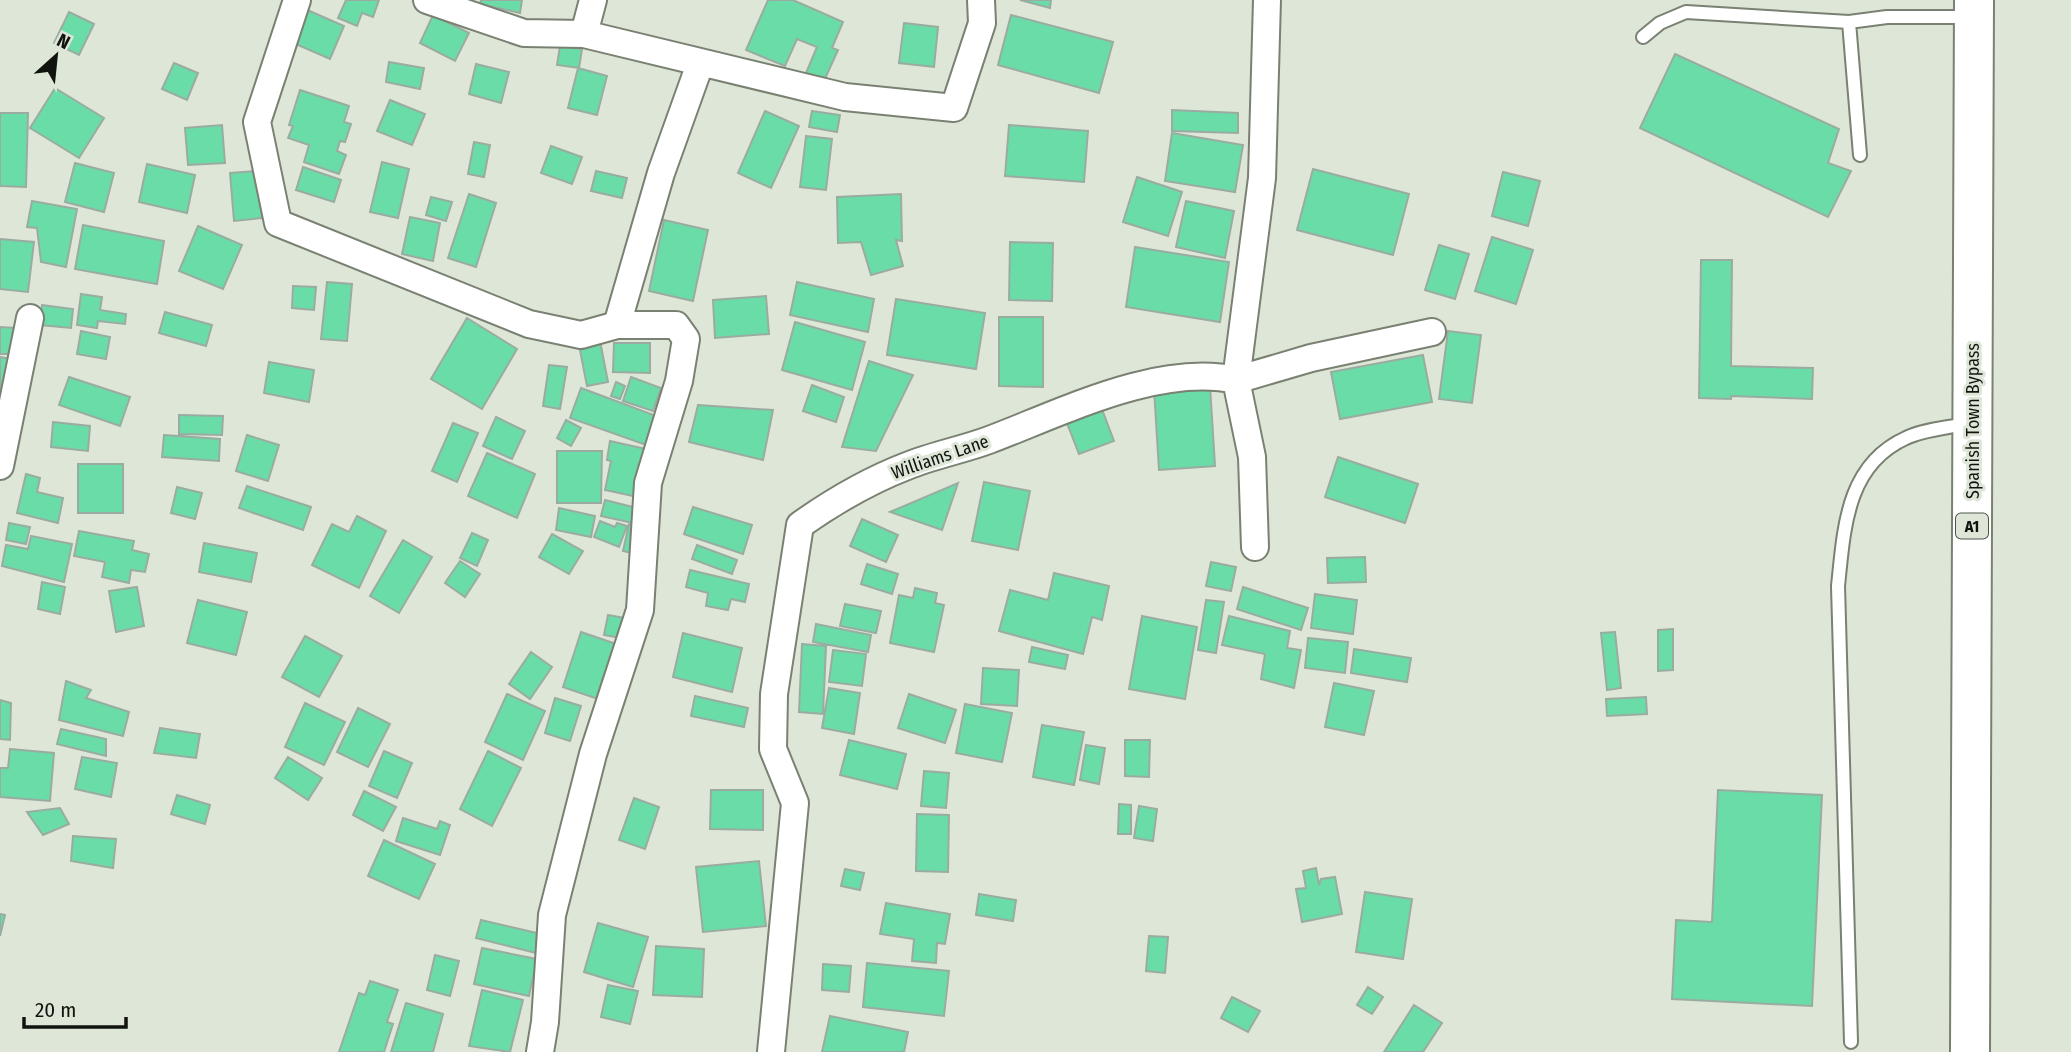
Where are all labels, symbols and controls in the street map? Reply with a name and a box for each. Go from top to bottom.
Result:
north arrow [21,21,91,91]
text: N [53,28,74,54]
street label: Spanish Town Bypass [1962,343,1984,499]
street label: Williams Lane [888,430,992,484]
road number: A1 [1956,513,1988,538]
scale bar [24,986,126,1030]
text: 20 m [35,997,76,1023]

